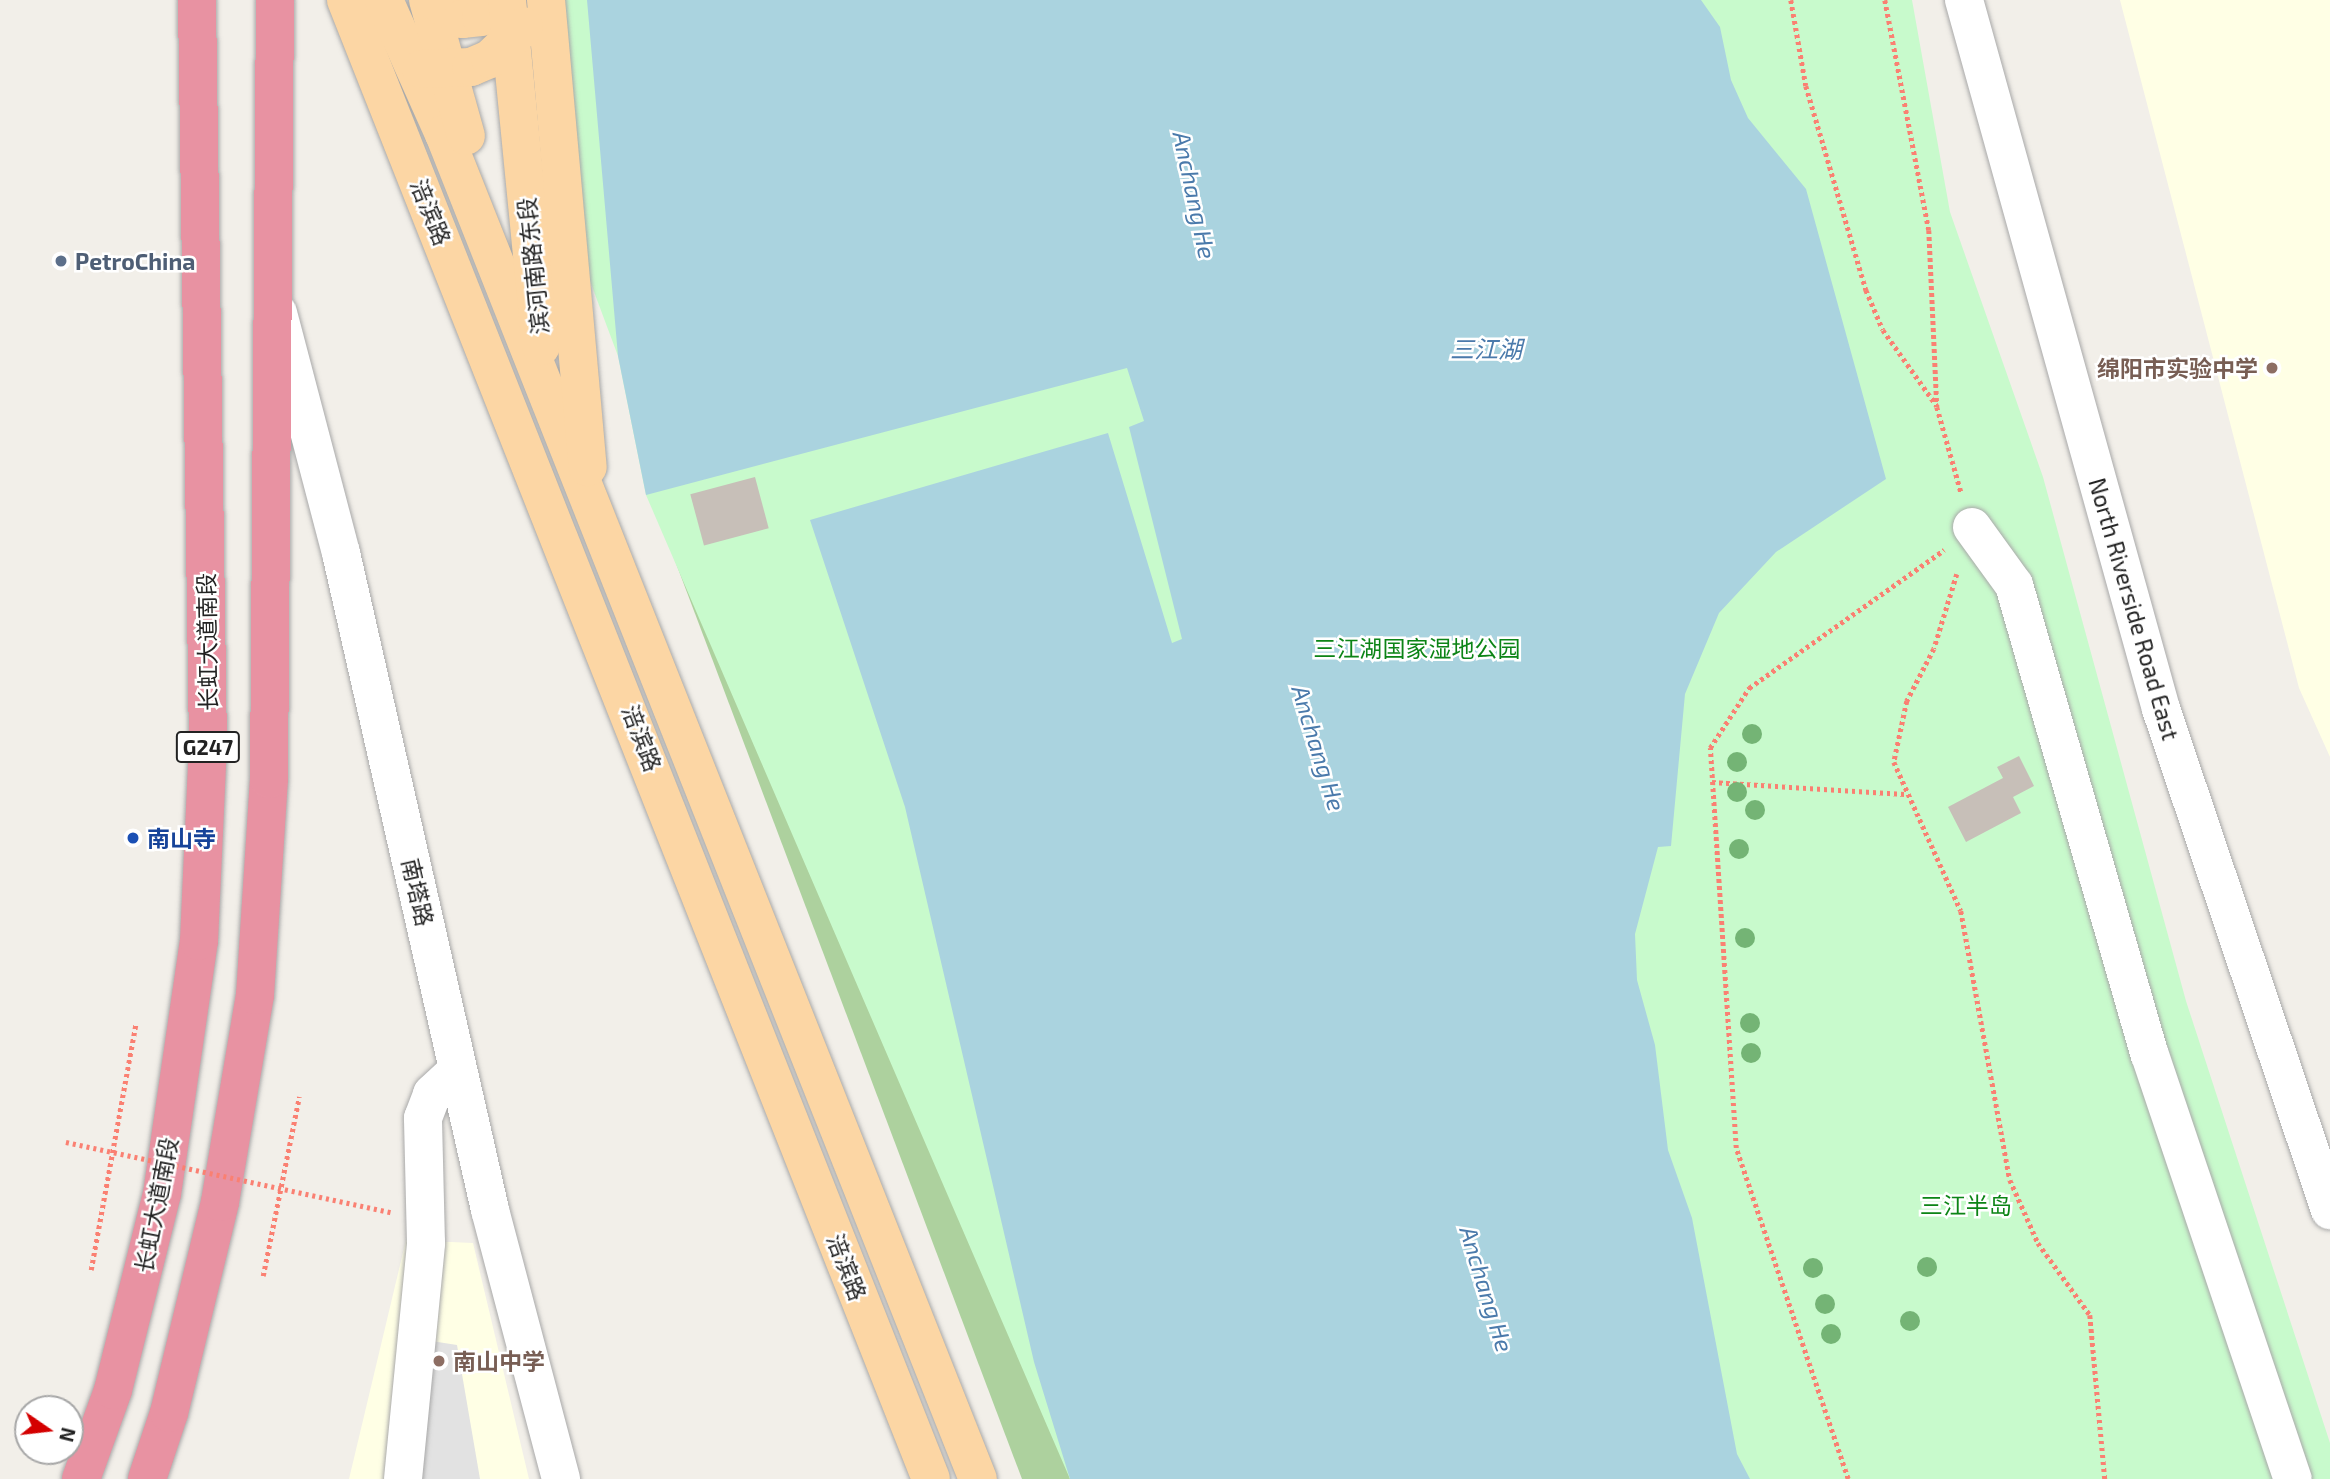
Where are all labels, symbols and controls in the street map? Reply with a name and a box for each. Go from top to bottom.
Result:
water label: Anchang He [1167,128,1223,262]
street label: 涪滨路 [405,175,457,249]
street label: 滨河南路东段 [512,196,554,336]
place label: PetroChina [75,247,195,275]
marker: PetroChina [53,253,69,269]
water label: 三江湖 [1450,335,1522,363]
place label: 绵阳市实验中学 [2097,354,2258,382]
marker: 绵阳市实验中学 [2264,360,2280,376]
street label: North Riverside Road East [2083,475,2185,743]
street label: 长虹大道南段 [192,573,222,711]
park label: 三江湖国家湿地公园 [1314,634,1520,662]
water label: Anchang He [1286,682,1352,814]
street label: 涪滨路 [617,701,667,775]
road number: G247 [175,730,241,764]
place label: 南山寺 [147,824,216,852]
marker: 南山寺 [125,830,141,846]
street label: 南塔路 [397,855,439,929]
street label: 长虹大道南段 [129,1135,183,1275]
park label: 三江半岛 [1920,1191,2012,1219]
water label: Anchang He [1454,1223,1520,1355]
street label: 涪滨路 [822,1230,872,1304]
place label: 南山中学 [453,1347,545,1375]
marker: 南山中学 [431,1353,447,1369]
north arrow [14,1395,84,1465]
text: N [55,1425,81,1444]

